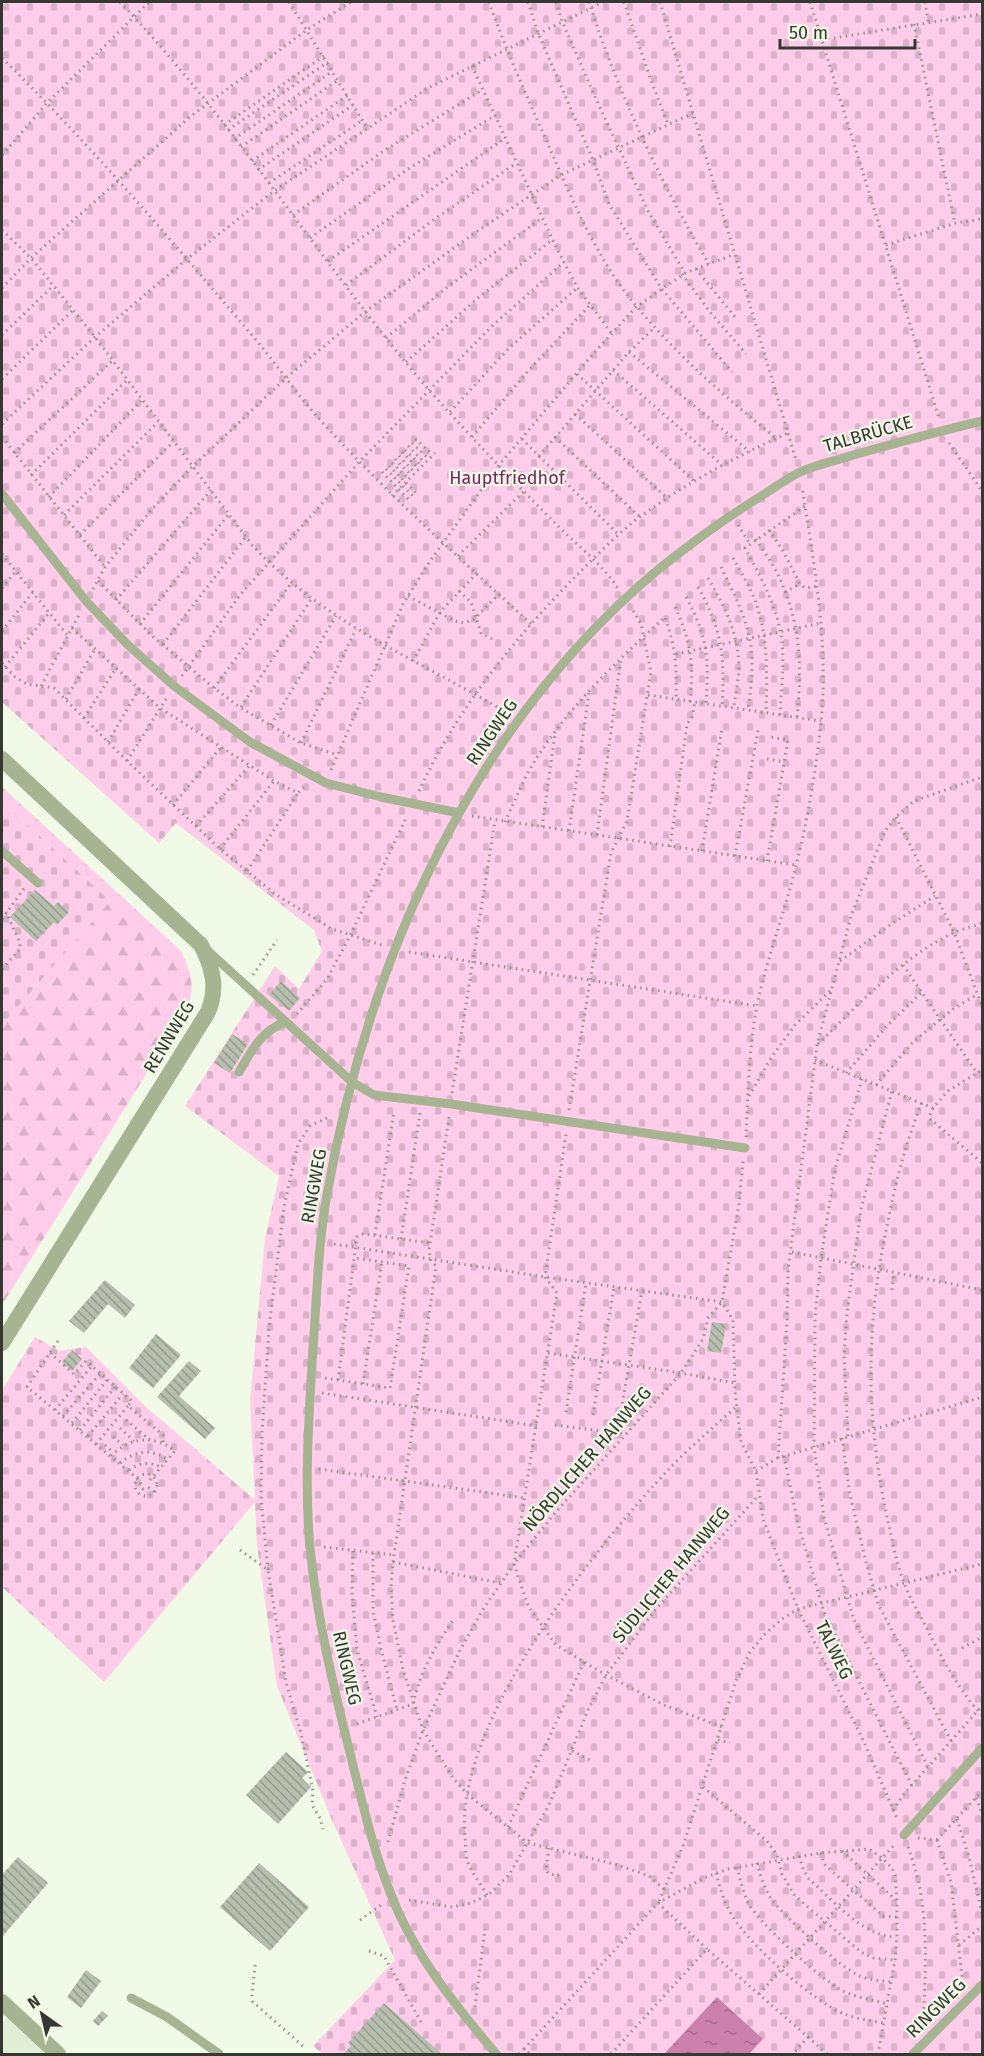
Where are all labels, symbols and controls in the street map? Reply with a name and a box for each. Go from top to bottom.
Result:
scale bar [780,12,915,50]
text: 50 m [789,22,828,44]
street label: TALBRÜCKE [821,411,915,457]
park label: Hauptfriedhof [449,467,567,489]
street label: RINGWEG [462,695,522,769]
street label: RENNWEG [139,997,199,1077]
street label: RINGWEG [297,1147,331,1225]
street label: NÖRDLICHER HAINWEG [518,1382,656,1536]
street label: SÜDLICHER HAINWEG [608,1502,734,1648]
street label: TALWEG [810,1617,858,1683]
street label: RINGWEG [328,1629,366,1707]
street label: RINGWEG [902,1974,970,2042]
north arrow [12,1984,72,2044]
text: N [24,1991,44,2013]

